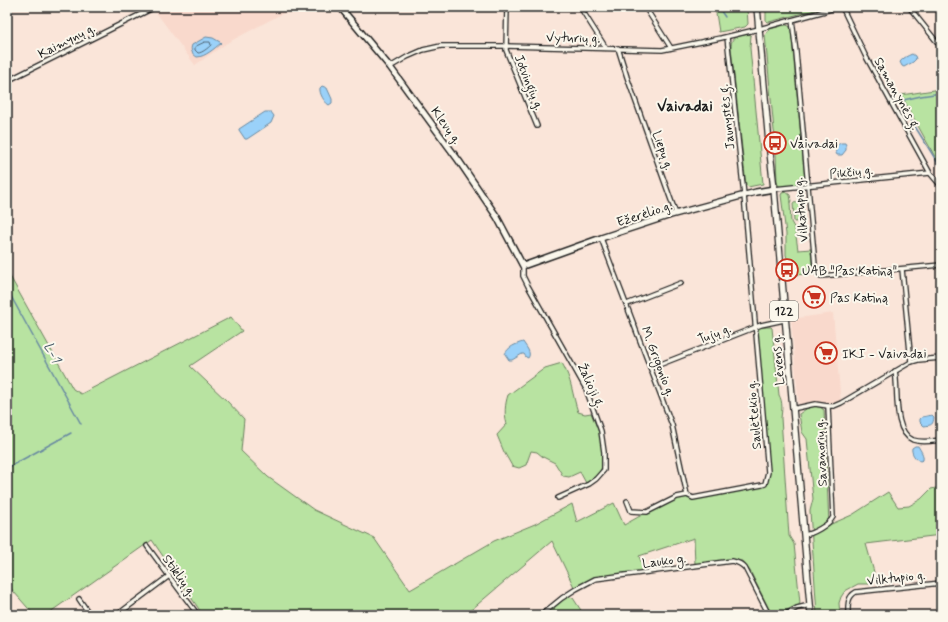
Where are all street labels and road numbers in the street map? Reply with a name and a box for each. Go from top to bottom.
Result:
street label: Kaimynų g. [35,20,98,63]
street label: Vyturių g. [546,30,600,47]
street label: Jotvingių g. [508,52,548,114]
street label: Samanynės g. [868,54,924,134]
street label: Jaunystės g. [716,83,741,150]
street label: Klevų g. [427,104,465,148]
street label: Liepų g. [648,129,678,173]
street label: Pikčių g. [828,162,874,183]
street label: Vilkatupio g. [790,177,813,243]
street label: Ežerėlio g. [615,197,675,231]
road number: 122 [770,301,798,321]
street label: Tujų g. [695,320,734,348]
street label: M. Grigonio g. [636,324,679,400]
street label: Lėvens g. [768,334,789,386]
street label: Žalioji g. [571,361,608,412]
street label: Saulėtekio g. [743,379,766,450]
street label: Savanorių g. [811,419,832,487]
street label: Lauko g. [641,550,688,574]
street label: Stiklių g. [158,552,200,600]
street label: Vilktupio g. [866,567,927,590]

